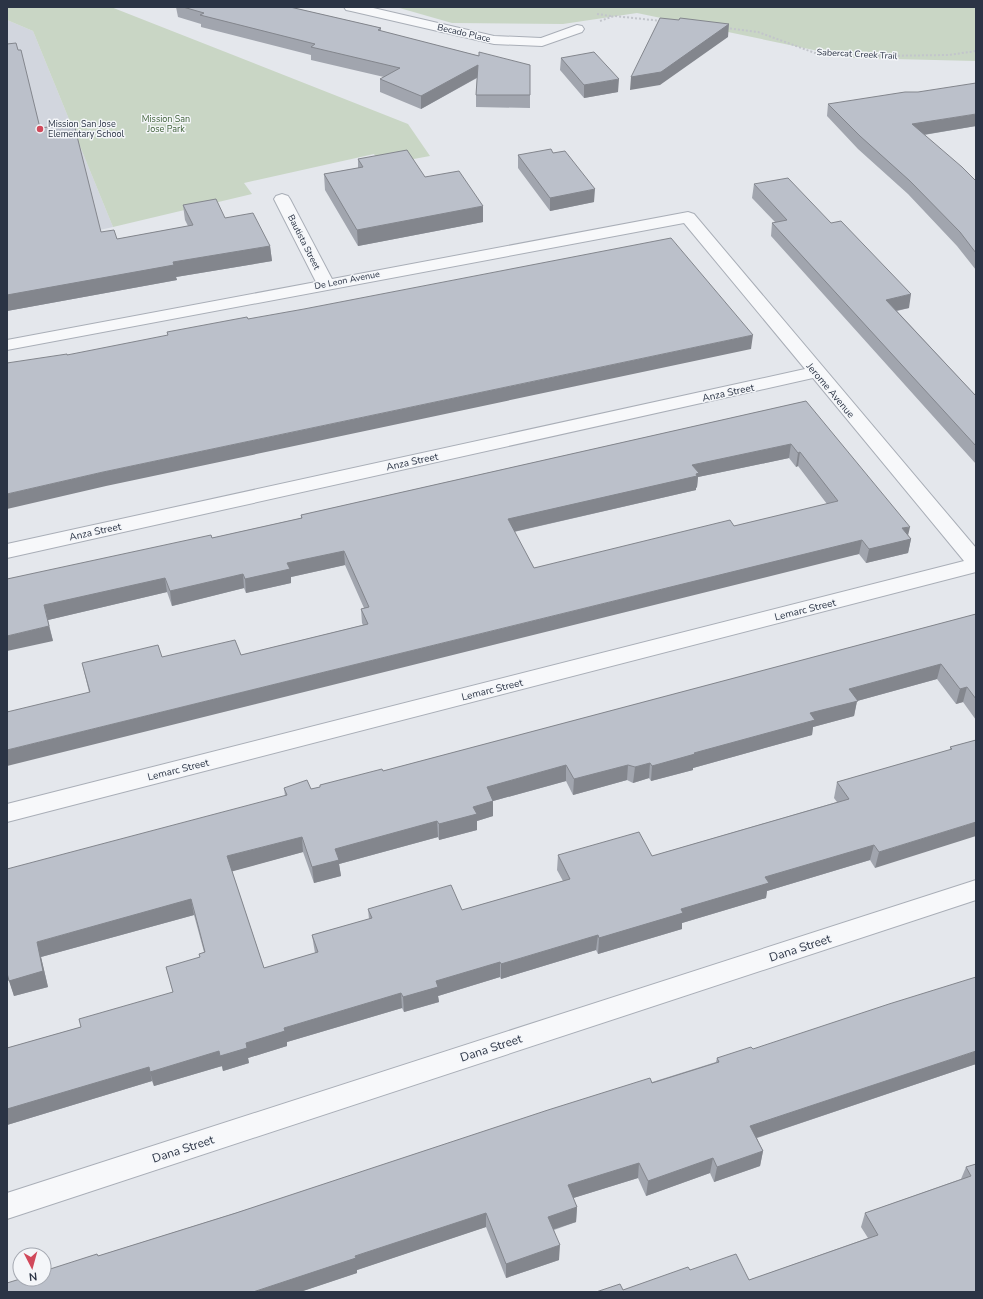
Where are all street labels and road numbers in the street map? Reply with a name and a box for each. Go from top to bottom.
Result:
street label: Becado Place [436,21,492,45]
street label: Sabercat Creek Trail [816,46,898,62]
street label: Bautista Street [285,212,323,272]
street label: De Leon Avenue [313,268,381,292]
street label: Jerome Avenue [802,359,857,421]
street label: Anza Street [701,381,756,405]
street label: Anza Street [385,450,440,474]
street label: Anza Street [68,520,123,544]
street label: Lemarc Street [773,595,838,624]
street label: Lemarc Street [460,675,525,704]
street label: Lemarc Street [146,755,211,784]
street label: Dana Street [767,930,834,966]
street label: Dana Street [458,1030,525,1066]
street label: Dana Street [150,1131,217,1167]

